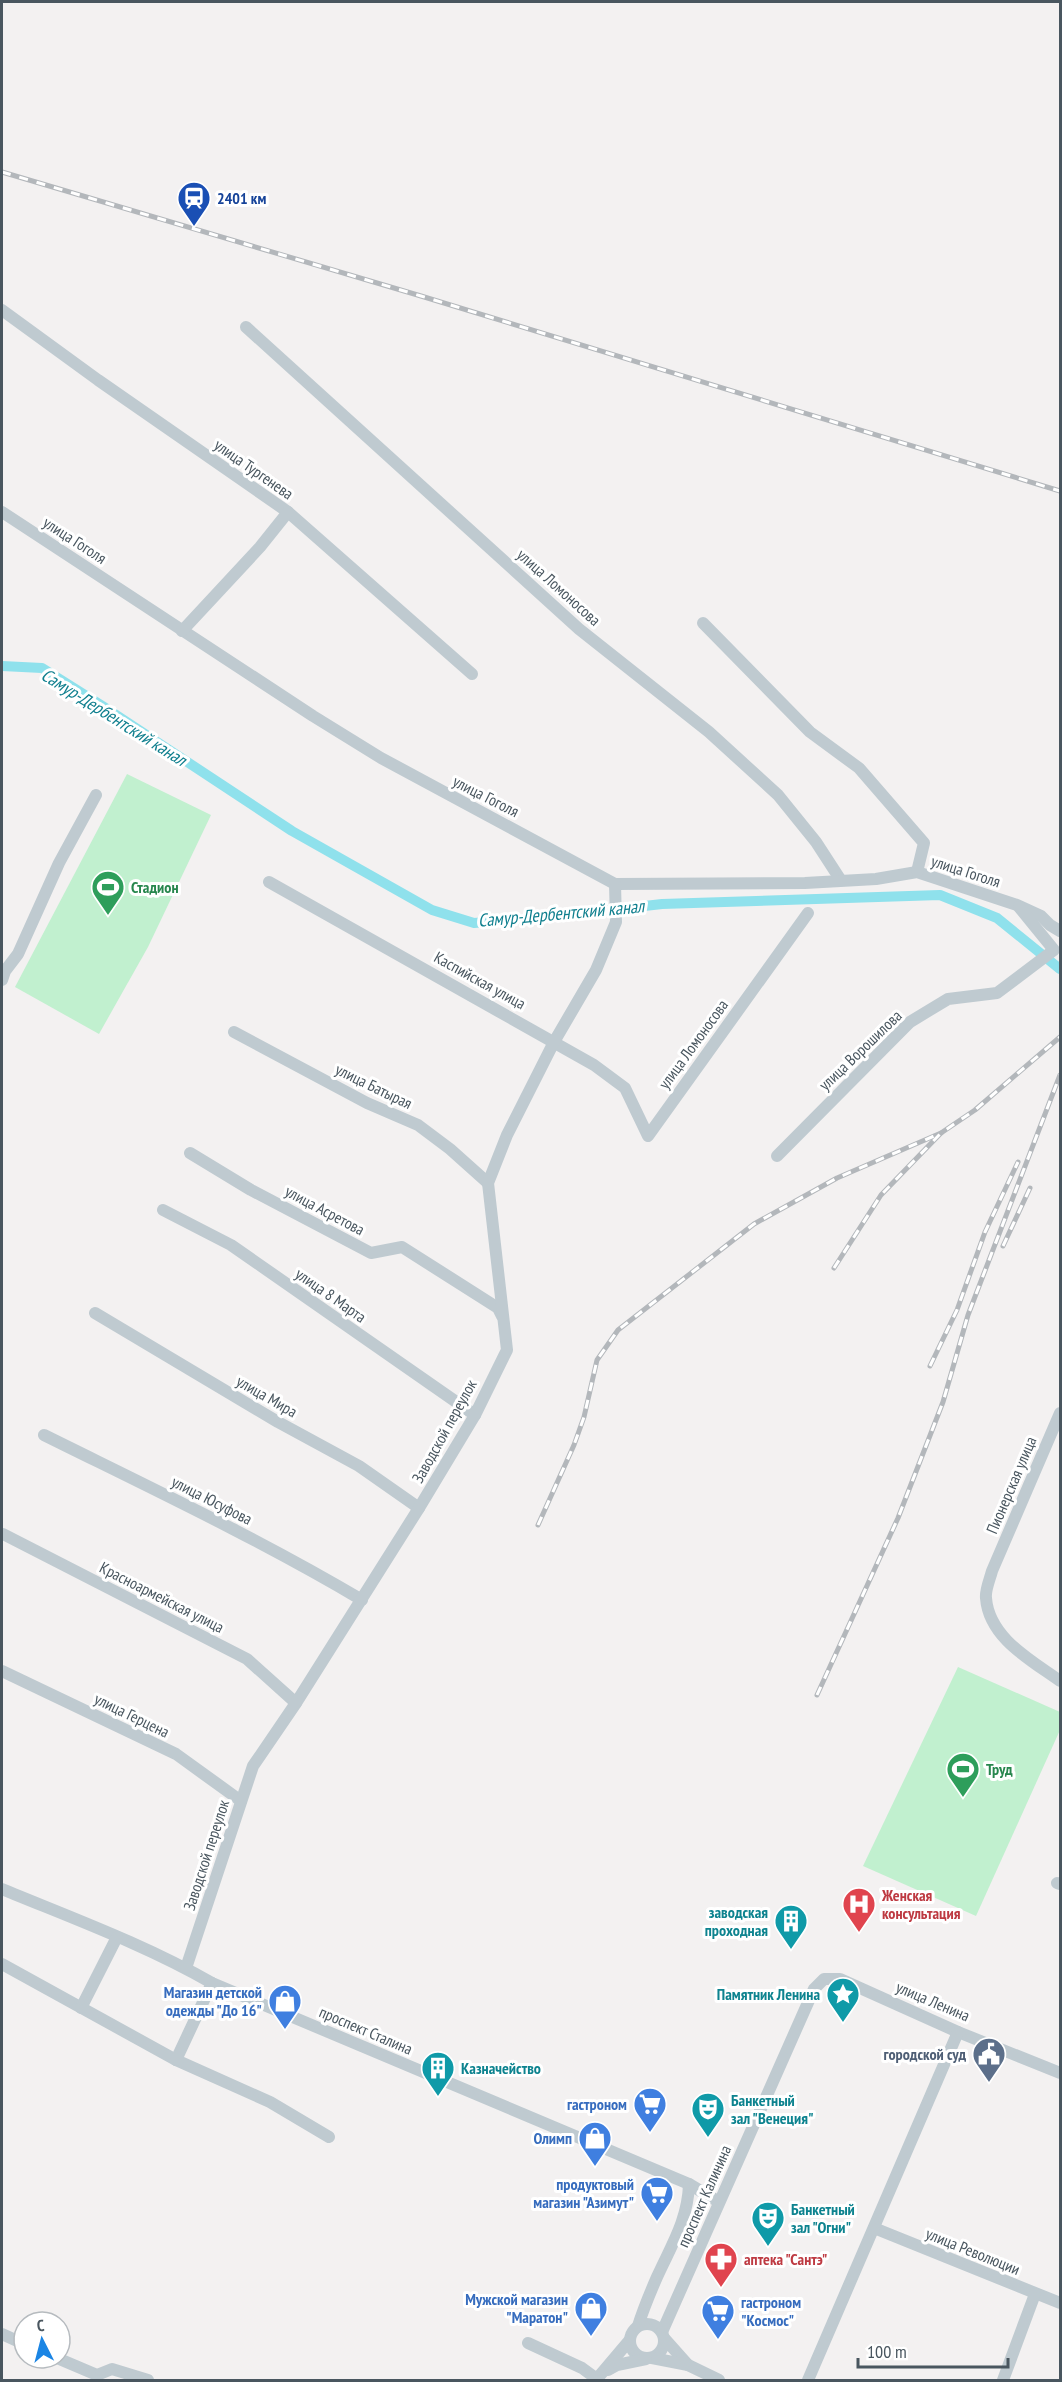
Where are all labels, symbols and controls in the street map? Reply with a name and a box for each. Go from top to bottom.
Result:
station icon: 2401 км [176,180,212,227]
place label: 2401 км [217,188,266,208]
street label: улица Тургенева [211,434,297,504]
street label: улица Гоголя [40,512,110,568]
street label: улица Ломоносова [513,544,605,630]
water label: Самур-Дербентский канал [37,663,192,772]
street label: улица Гоголя [450,771,522,821]
street label: улица Гоголя [929,850,1003,892]
sports icon: Стадион [90,869,126,916]
place label: Стадион [131,877,179,897]
water label: Самур-Дербентский канал [477,894,647,932]
street label: Каспийская улица [431,947,529,1013]
street label: улица Ломоносова [654,995,732,1093]
street label: улица Ворошилова [814,1006,906,1094]
street label: улица Батырая [332,1059,416,1113]
street label: улица Асретова [282,1181,368,1239]
street label: улица 8 Марта [292,1263,370,1327]
street label: улица Мира [233,1371,301,1421]
street label: Заводской переулок [407,1375,481,1486]
street label: Пионерская улица [982,1433,1040,1537]
street label: улица Юсуфова [168,1471,256,1529]
street label: Красноармейская улица [97,1557,227,1637]
street label: улица Герцена [91,1688,173,1742]
sports icon: Труд [945,1751,981,1798]
place label: Труд [986,1759,1013,1779]
street label: Заводской переулок [179,1796,234,1913]
place label: Женская консультация [881,1885,961,1923]
hospital icon: Женская консультация [841,1886,877,1933]
place label: заводская проходная [705,1902,768,1940]
building icon: заводская проходная [773,1903,809,1950]
place icon: Памятник Ленина [825,1976,861,2023]
street label: улица Ленина [893,1977,973,2025]
place label: Магазин детской одежды "До 16" [164,1982,262,2020]
shop icon: Магазин детской одежды "До 16" [267,1983,303,2030]
place label: Памятник Ленина [717,1984,820,2004]
street label: проспект Сталина [316,2001,416,2059]
public building icon: городской суд [971,2036,1007,2083]
place label: городской суд [884,2044,966,2064]
building icon: Казначейство [420,2050,456,2097]
place label: Казначейство [461,2058,541,2078]
supermarket icon: гастроном [632,2086,668,2133]
place label: Банкетный зал "Венеция" [731,2090,814,2128]
theatre icon: Банкетный зал "Венеция" [690,2091,726,2138]
place label: гастроном [567,2094,627,2114]
shop icon: Олимп [577,2120,613,2167]
place label: Олимп [534,2128,572,2148]
street label: проспект Калинина [673,2142,735,2250]
place label: продуктовый магазин "Азимут" [533,2174,634,2212]
supermarket icon: продуктовый магазин "Азимут" [639,2175,675,2222]
place label: Банкетный зал "Огни" [791,2199,855,2237]
theatre icon: Банкетный зал "Огни" [750,2200,786,2247]
street label: улица Революции [923,2223,1023,2279]
pharmacy icon: аптека "Сантэ" [703,2241,739,2288]
place label: аптека "Сантэ" [744,2249,827,2269]
place label: Мужской магазин "Маратон" [465,2289,568,2327]
shop icon: Мужской магазин "Маратон" [573,2290,609,2337]
place label: гастроном "Космос" [741,2292,801,2330]
supermarket icon: гастроном "Космос" [700,2293,736,2340]
north arrow [12,2310,72,2370]
text: С [36,2315,46,2335]
scale bar [858,2331,1008,2369]
text: 100 m [867,2340,907,2363]

